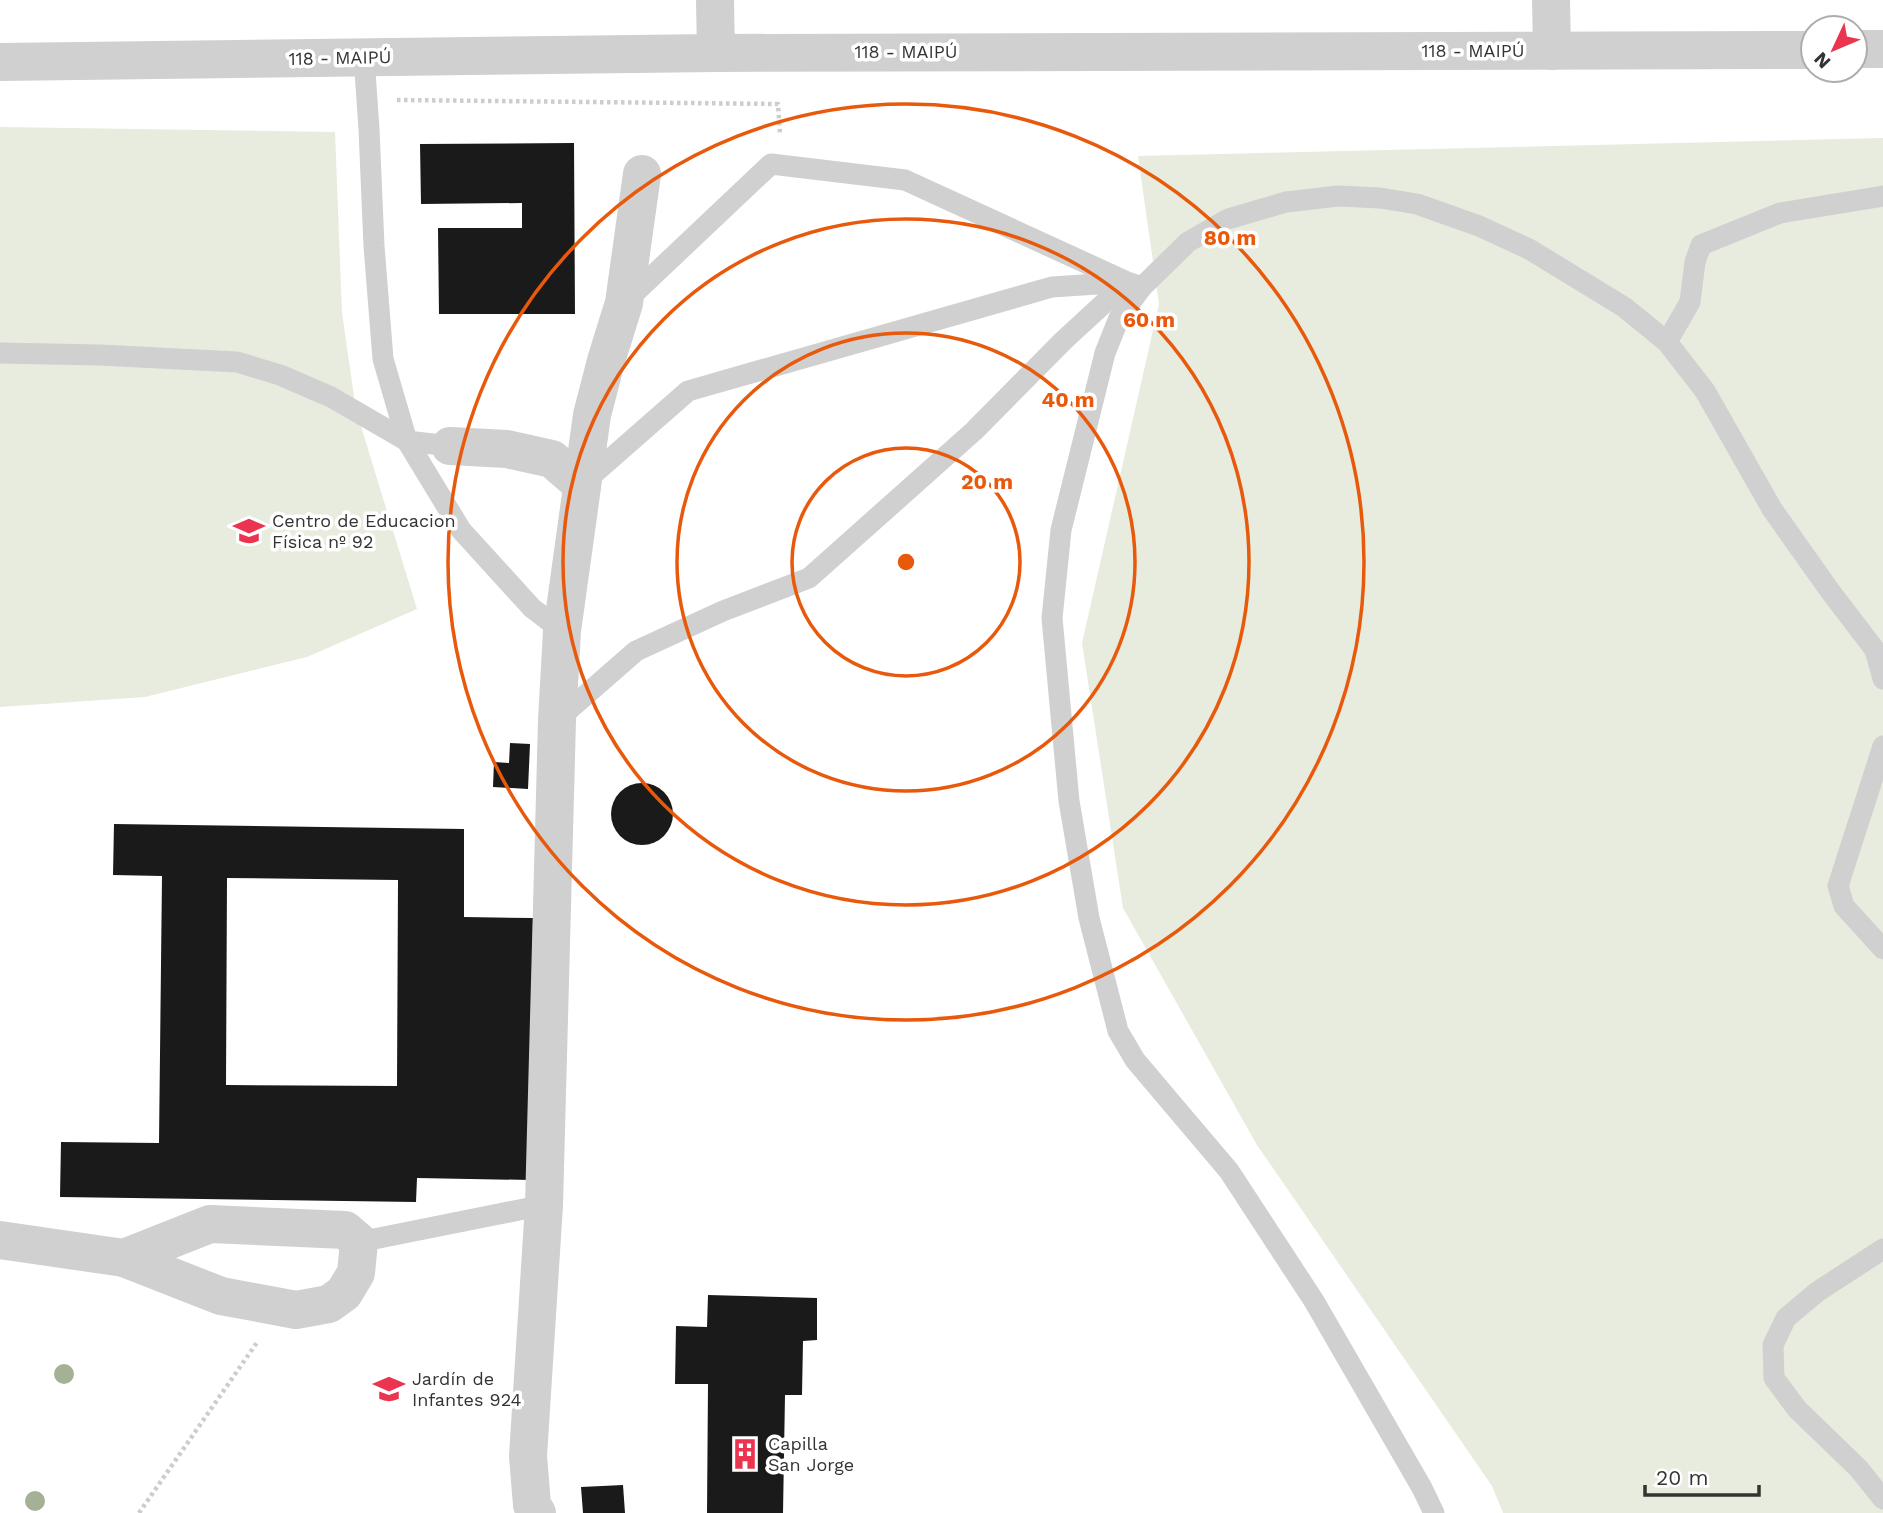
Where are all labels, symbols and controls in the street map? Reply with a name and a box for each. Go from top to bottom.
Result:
north arrow [1799,14,1869,84]
street label: 118 - MAIPÚ [1422,40,1524,61]
street label: 118 - MAIPÚ [855,41,957,62]
street label: 118 - MAIPÚ [288,46,392,69]
text: N [1809,47,1835,74]
text: 80 m [1204,225,1256,250]
text: 60 m [1123,307,1175,332]
text: 40 m [1042,387,1094,412]
text: 20 m [961,469,1013,494]
place label: Centro de Educacion Física nº 92 [272,510,456,552]
school or university icon: Centro de Educacion Física nº 92 [232,514,266,548]
centre of rings [894,550,918,574]
place label: Jardín de Infantes 924 [412,1368,522,1410]
school or university icon: Jardín de Infantes 924 [372,1372,406,1406]
place label: Capilla San Jorge [768,1433,854,1475]
building icon: Capilla San Jorge [728,1437,762,1471]
scale bar [1645,1454,1759,1498]
text: 20 m [1656,1465,1708,1490]

